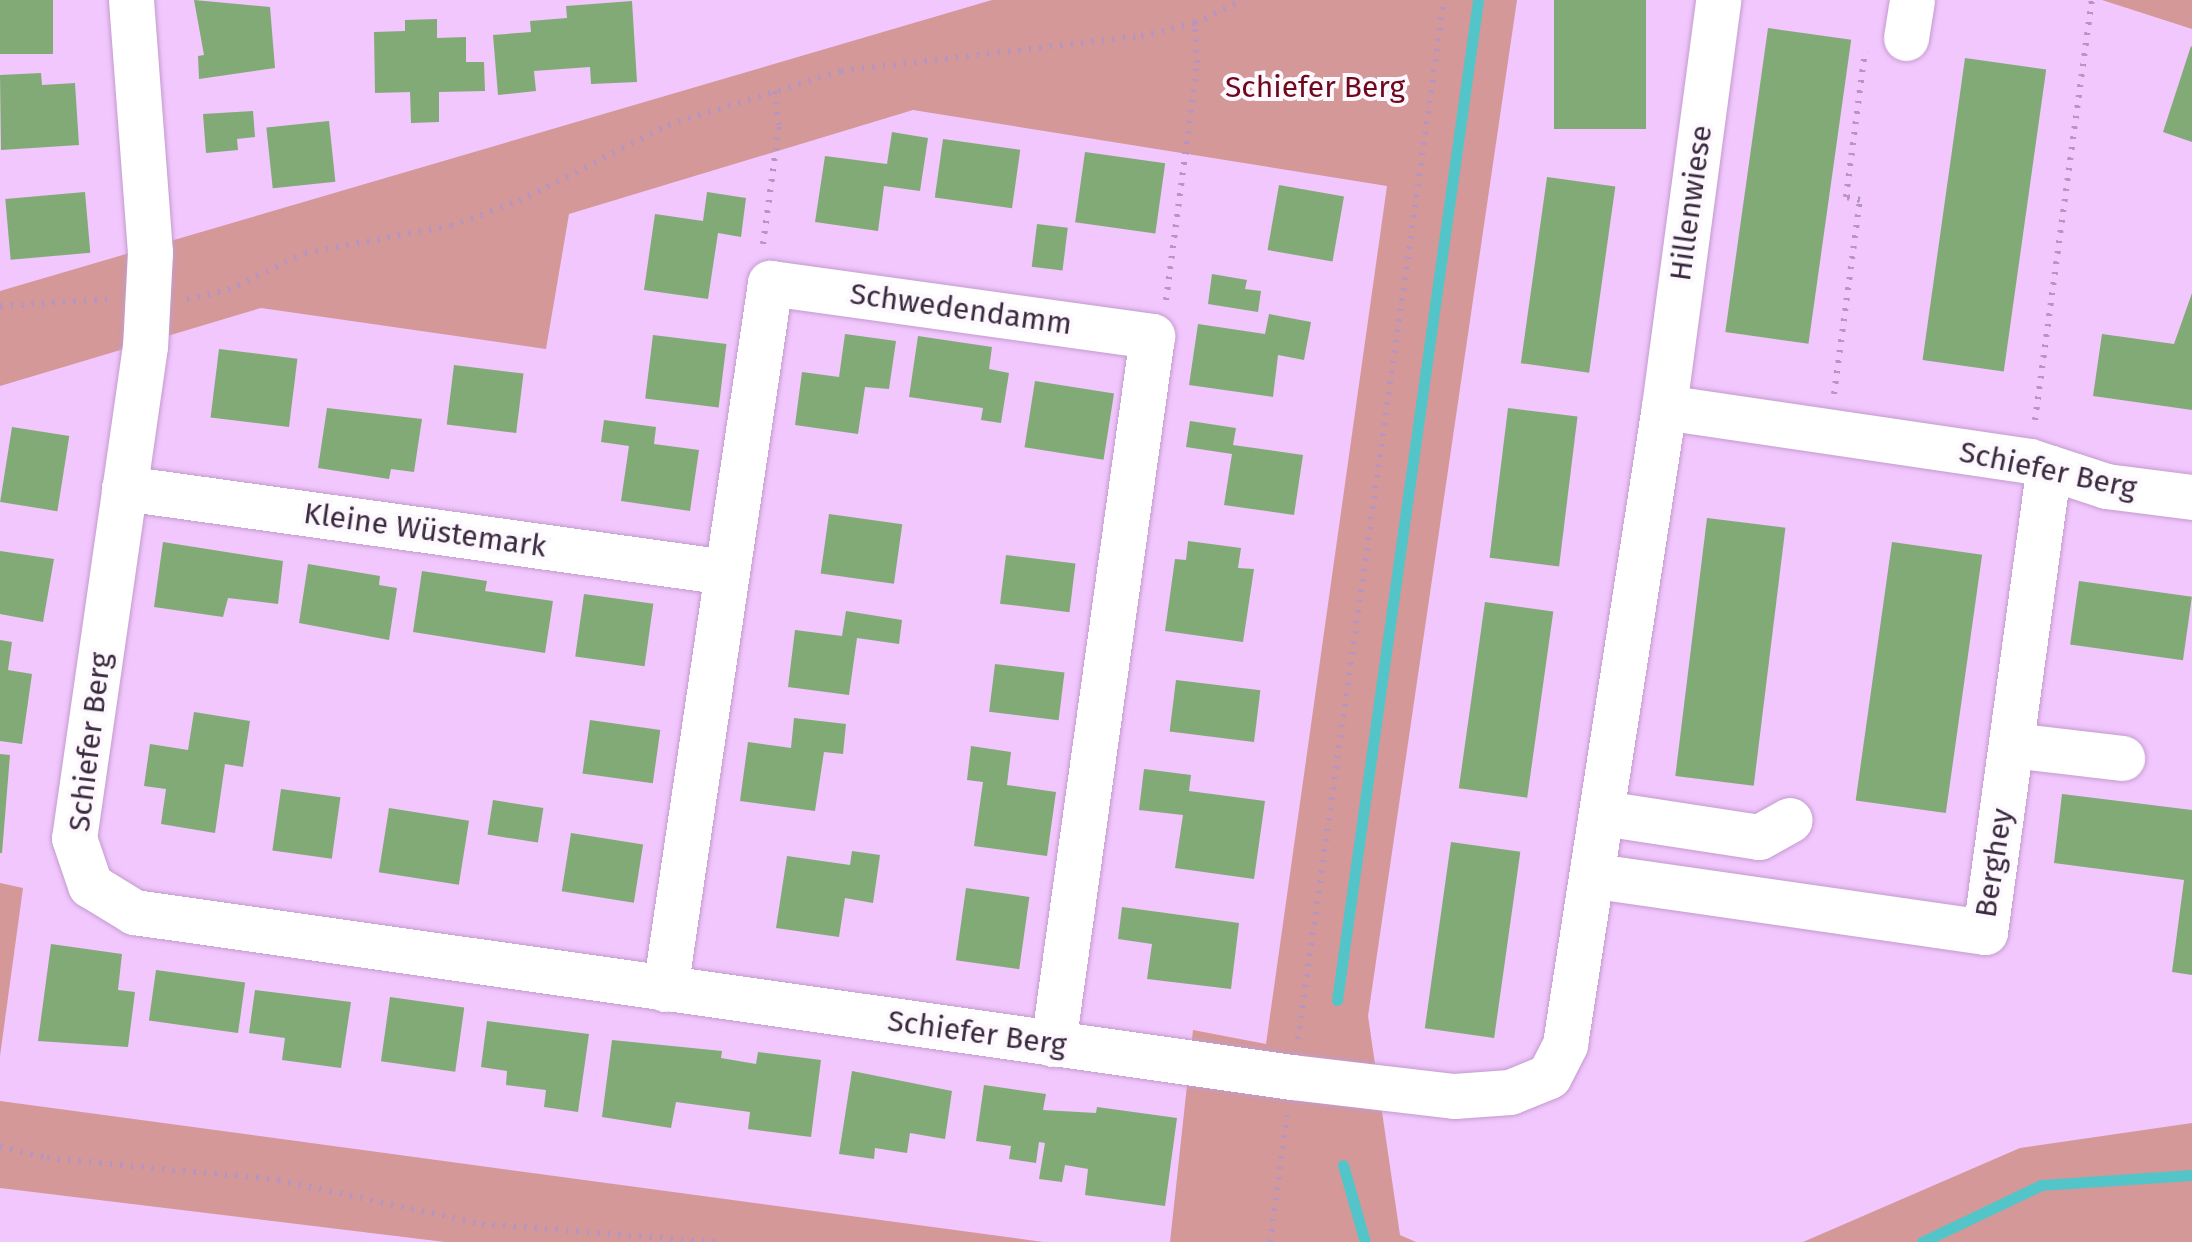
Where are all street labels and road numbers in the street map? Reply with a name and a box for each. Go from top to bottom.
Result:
street label: Hillenwiese [1662,123,1720,283]
street label: Schwedendamm [848,276,1074,342]
street label: Schiefer Berg [1956,434,2140,506]
street label: Kleine Wüstemark [301,495,549,565]
street label: Schiefer Berg [61,650,119,834]
street label: Berghey [1968,806,2020,920]
street label: Schiefer Berg [885,1003,1069,1063]

